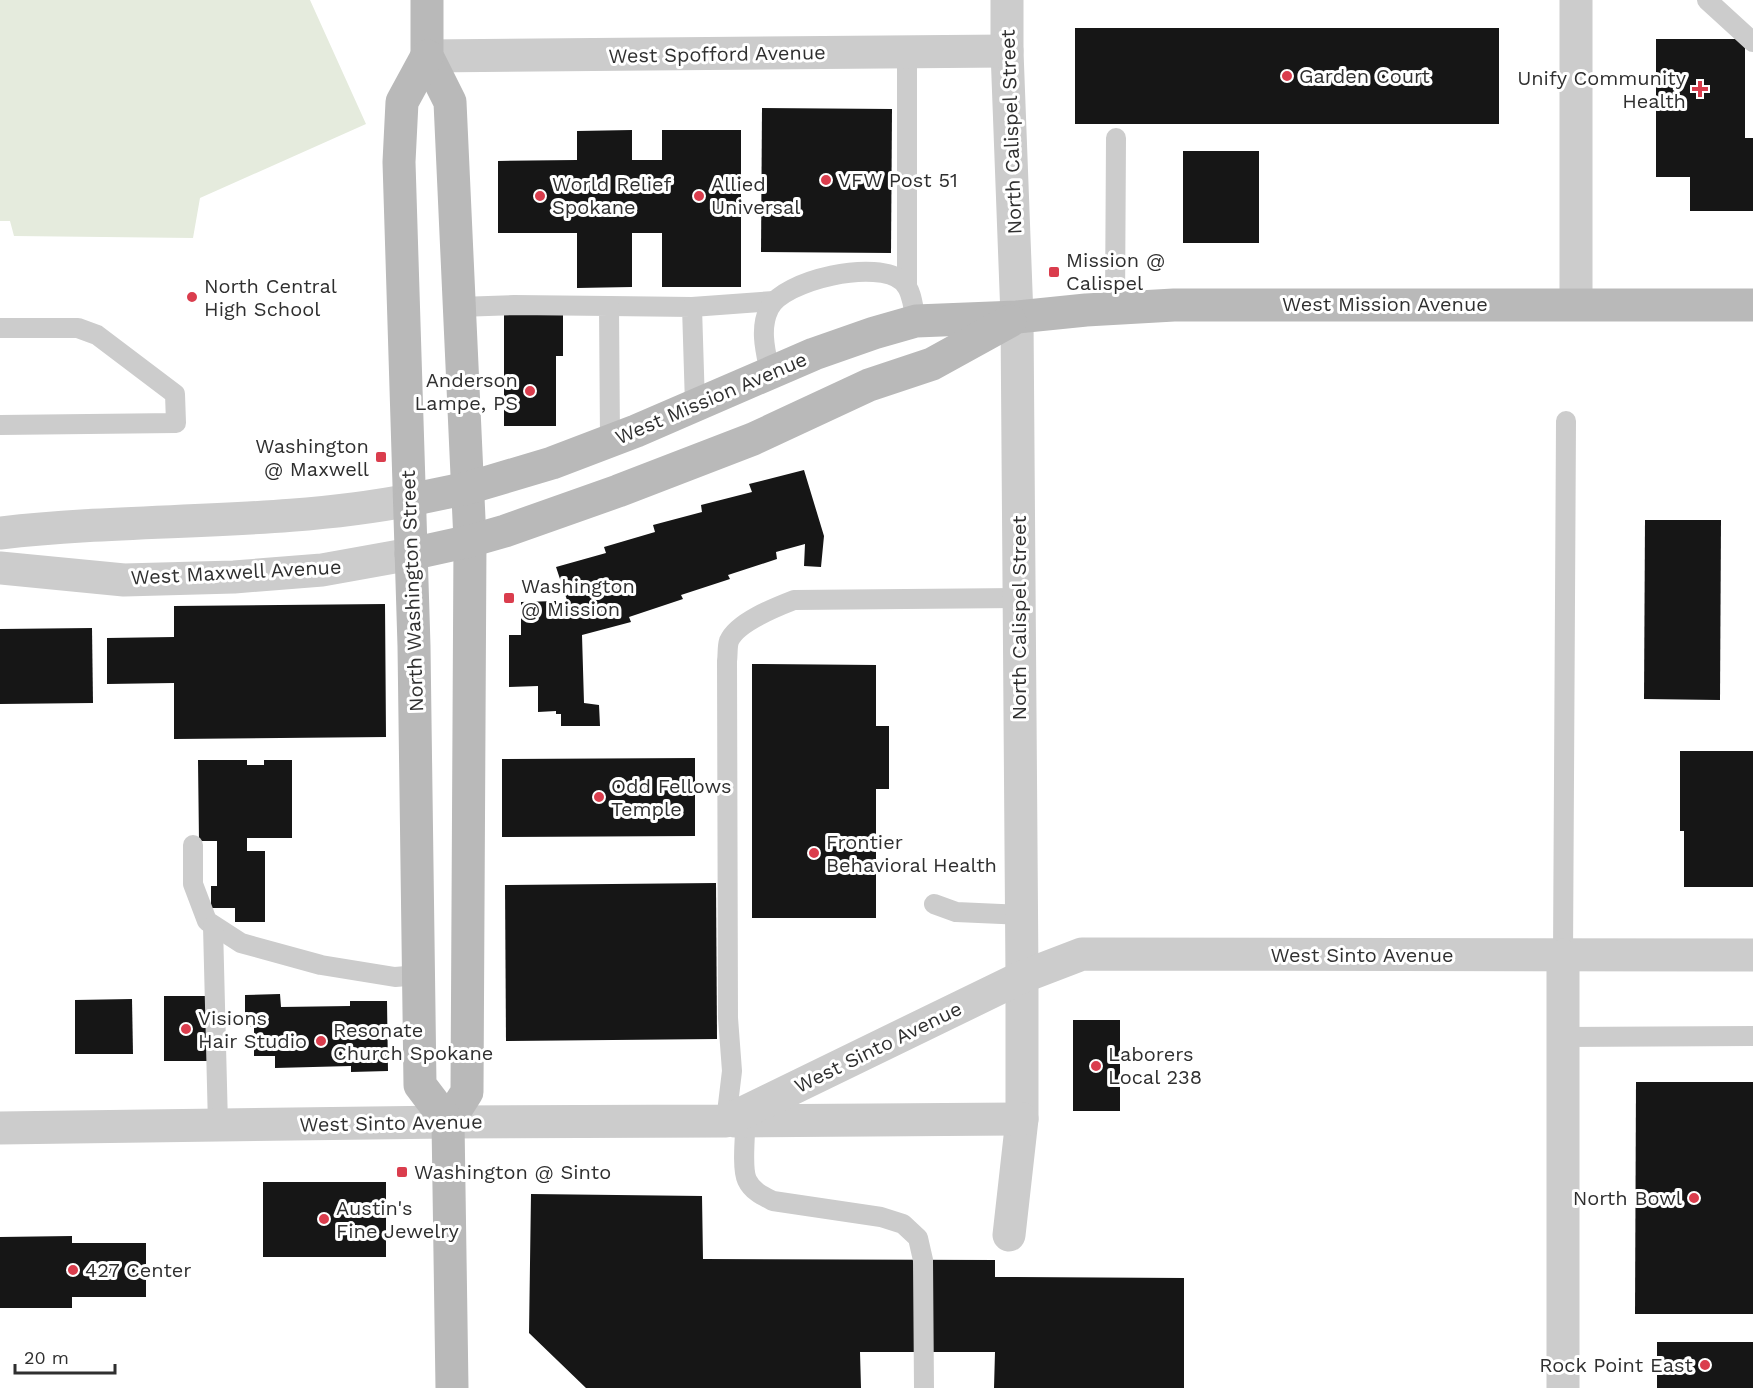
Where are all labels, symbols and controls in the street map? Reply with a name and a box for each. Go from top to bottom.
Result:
street label: North Calispel Street [995,28,1027,235]
street label: West Spofford Avenue [608,40,826,68]
place label: Garden Court [1299,64,1431,88]
place label: Unify Community Health [1517,66,1687,113]
marker: Garden Court [1280,69,1294,83]
marker: Unify Community Health [1691,80,1709,98]
place label: VFW Post 51 [838,168,958,192]
place label: World Relief Spokane [552,172,672,219]
place label: Allied Universal [711,172,800,219]
marker: VFW Post 51 [819,173,833,187]
marker: World Relief Spokane [533,189,547,203]
marker: Allied Universal [692,189,706,203]
place label: Mission @ Calispel [1066,248,1165,295]
marker: Mission @ Calispel [1047,265,1061,279]
place label: North Central High School [204,274,337,321]
marker: North Central High School [185,290,199,304]
street label: West Mission Avenue [1282,292,1488,316]
street label: West Mission Avenue [612,347,810,449]
place label: Anderson Lampe, PS [414,368,518,415]
marker: Anderson Lampe, PS [523,384,537,398]
place label: Washington @ Maxwell [255,434,369,481]
marker: Washington @ Maxwell [374,450,388,464]
street label: North Washington Street [396,469,428,712]
street label: North Calispel Street [1007,515,1031,721]
street label: West Maxwell Avenue [130,554,342,590]
place label: Washington @ Mission [521,574,635,621]
marker: Washington @ Mission [502,591,516,605]
place label: Odd Fellows Temple [611,774,731,821]
marker: Odd Fellows Temple [592,790,606,804]
place label: Frontier Behavioral Health [826,830,997,877]
marker: Frontier Behavioral Health [807,846,821,860]
street label: West Sinto Avenue [1270,943,1454,967]
street label: West Sinto Avenue [790,996,966,1098]
place label: Visions Hair Studio [198,1006,307,1053]
place label: Resonate Church Spokane [333,1018,493,1065]
marker: Visions Hair Studio [179,1022,193,1036]
marker: Resonate Church Spokane [314,1034,328,1048]
place label: Laborers Local 238 [1108,1042,1202,1089]
marker: Laborers Local 238 [1089,1059,1103,1073]
street label: West Sinto Avenue [299,1109,483,1137]
place label: Washington @ Sinto [414,1160,611,1184]
marker: Washington @ Sinto [395,1165,409,1179]
place label: North Bowl [1573,1186,1682,1210]
marker: North Bowl [1687,1191,1701,1205]
place label: Austin's Fine Jewelry [336,1196,459,1243]
marker: Austin's Fine Jewelry [317,1212,331,1226]
place label: 427 Center [85,1258,192,1282]
marker: 427 Center [66,1263,80,1277]
scale bar [15,1337,116,1375]
text: 20 m [24,1347,69,1368]
place label: Rock Point East [1539,1353,1694,1377]
marker: Rock Point East [1698,1358,1712,1372]

